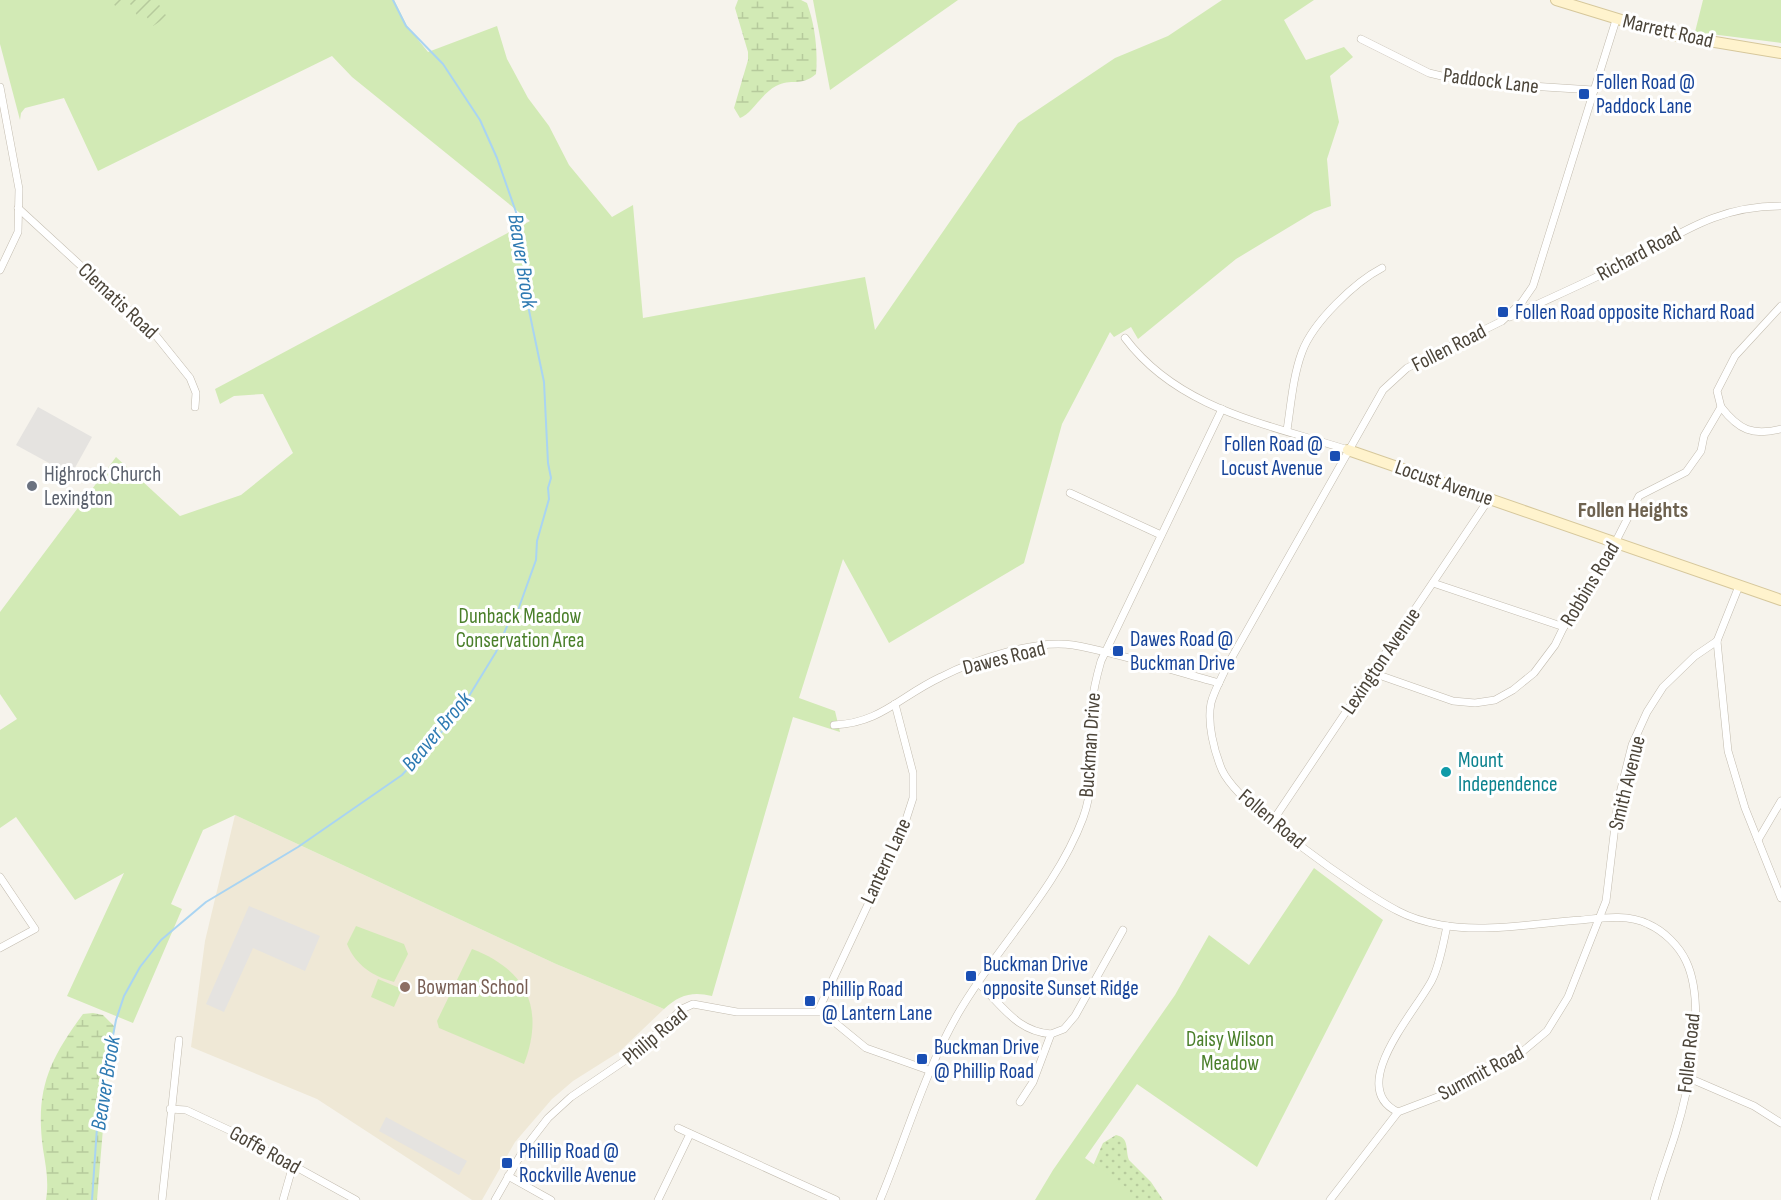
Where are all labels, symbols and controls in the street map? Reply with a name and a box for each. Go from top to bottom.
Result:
street label: Marrett Road [1620,8,1716,54]
street label: Paddock Lane [1442,63,1540,99]
place label: Follen Road @ Paddock Lane [1596,70,1695,119]
marker: Follen Road @ Paddock Lane [1577,87,1591,101]
water label: Beaver Brook [501,212,543,311]
street label: Richard Road [1593,221,1685,287]
street label: Clematis Road [73,258,163,344]
place label: Follen Road opposite Richard Road [1515,300,1754,325]
marker: Follen Road opposite Richard Road [1496,305,1510,319]
street label: Follen Road [1408,319,1490,377]
place label: Follen Road @ Locust Avenue [1221,432,1323,481]
marker: Follen Road @ Locust Avenue [1328,449,1342,463]
street label: Locust Avenue [1392,455,1496,511]
place label: Highrock Church Lexington [44,462,161,511]
marker: Highrock Church Lexington [25,479,39,493]
district label: Follen Heights [1578,497,1688,524]
street label: Robbins Road [1555,537,1625,631]
street label: Lexington Avenue [1336,603,1426,719]
park label: Dunback Meadow Conservation Area [456,604,584,653]
place label: Dawes Road @ Buckman Drive [1130,627,1235,676]
street label: Dawes Road [960,636,1048,680]
marker: Dawes Road @ Buckman Drive [1111,644,1125,658]
water label: Beaver Brook [396,686,478,777]
street label: Buckman Drive [1074,692,1106,798]
street label: Smith Avenue [1603,733,1651,833]
place label: Mount Independence [1458,748,1558,797]
marker: Mount Independence [1439,765,1453,779]
street label: Follen Road [1233,784,1311,854]
street label: Lantern Lane [855,814,917,908]
place label: Buckman Drive opposite Sunset Ridge [983,952,1139,1001]
marker: Buckman Drive opposite Sunset Ridge [964,969,978,983]
place label: Bowman School [417,975,528,1000]
place label: Phillip Road @ Lantern Lane [822,977,932,1026]
marker: Bowman School [398,980,412,994]
marker: Phillip Road @ Lantern Lane [803,994,817,1008]
street label: Philip Road [617,1002,693,1070]
street label: Follen Road [1672,1012,1706,1094]
park label: Daisy Wilson Meadow [1186,1027,1274,1076]
water label: Beaver Brook [85,1033,127,1132]
place label: Buckman Drive @ Phillip Road [934,1035,1039,1084]
street label: Summit Road [1434,1040,1528,1106]
marker: Buckman Drive @ Phillip Road [915,1052,929,1066]
street label: Goffe Road [225,1120,305,1180]
place label: Phillip Road @ Rockville Avenue [519,1139,637,1188]
marker: Phillip Road @ Rockville Avenue [500,1156,514,1170]

